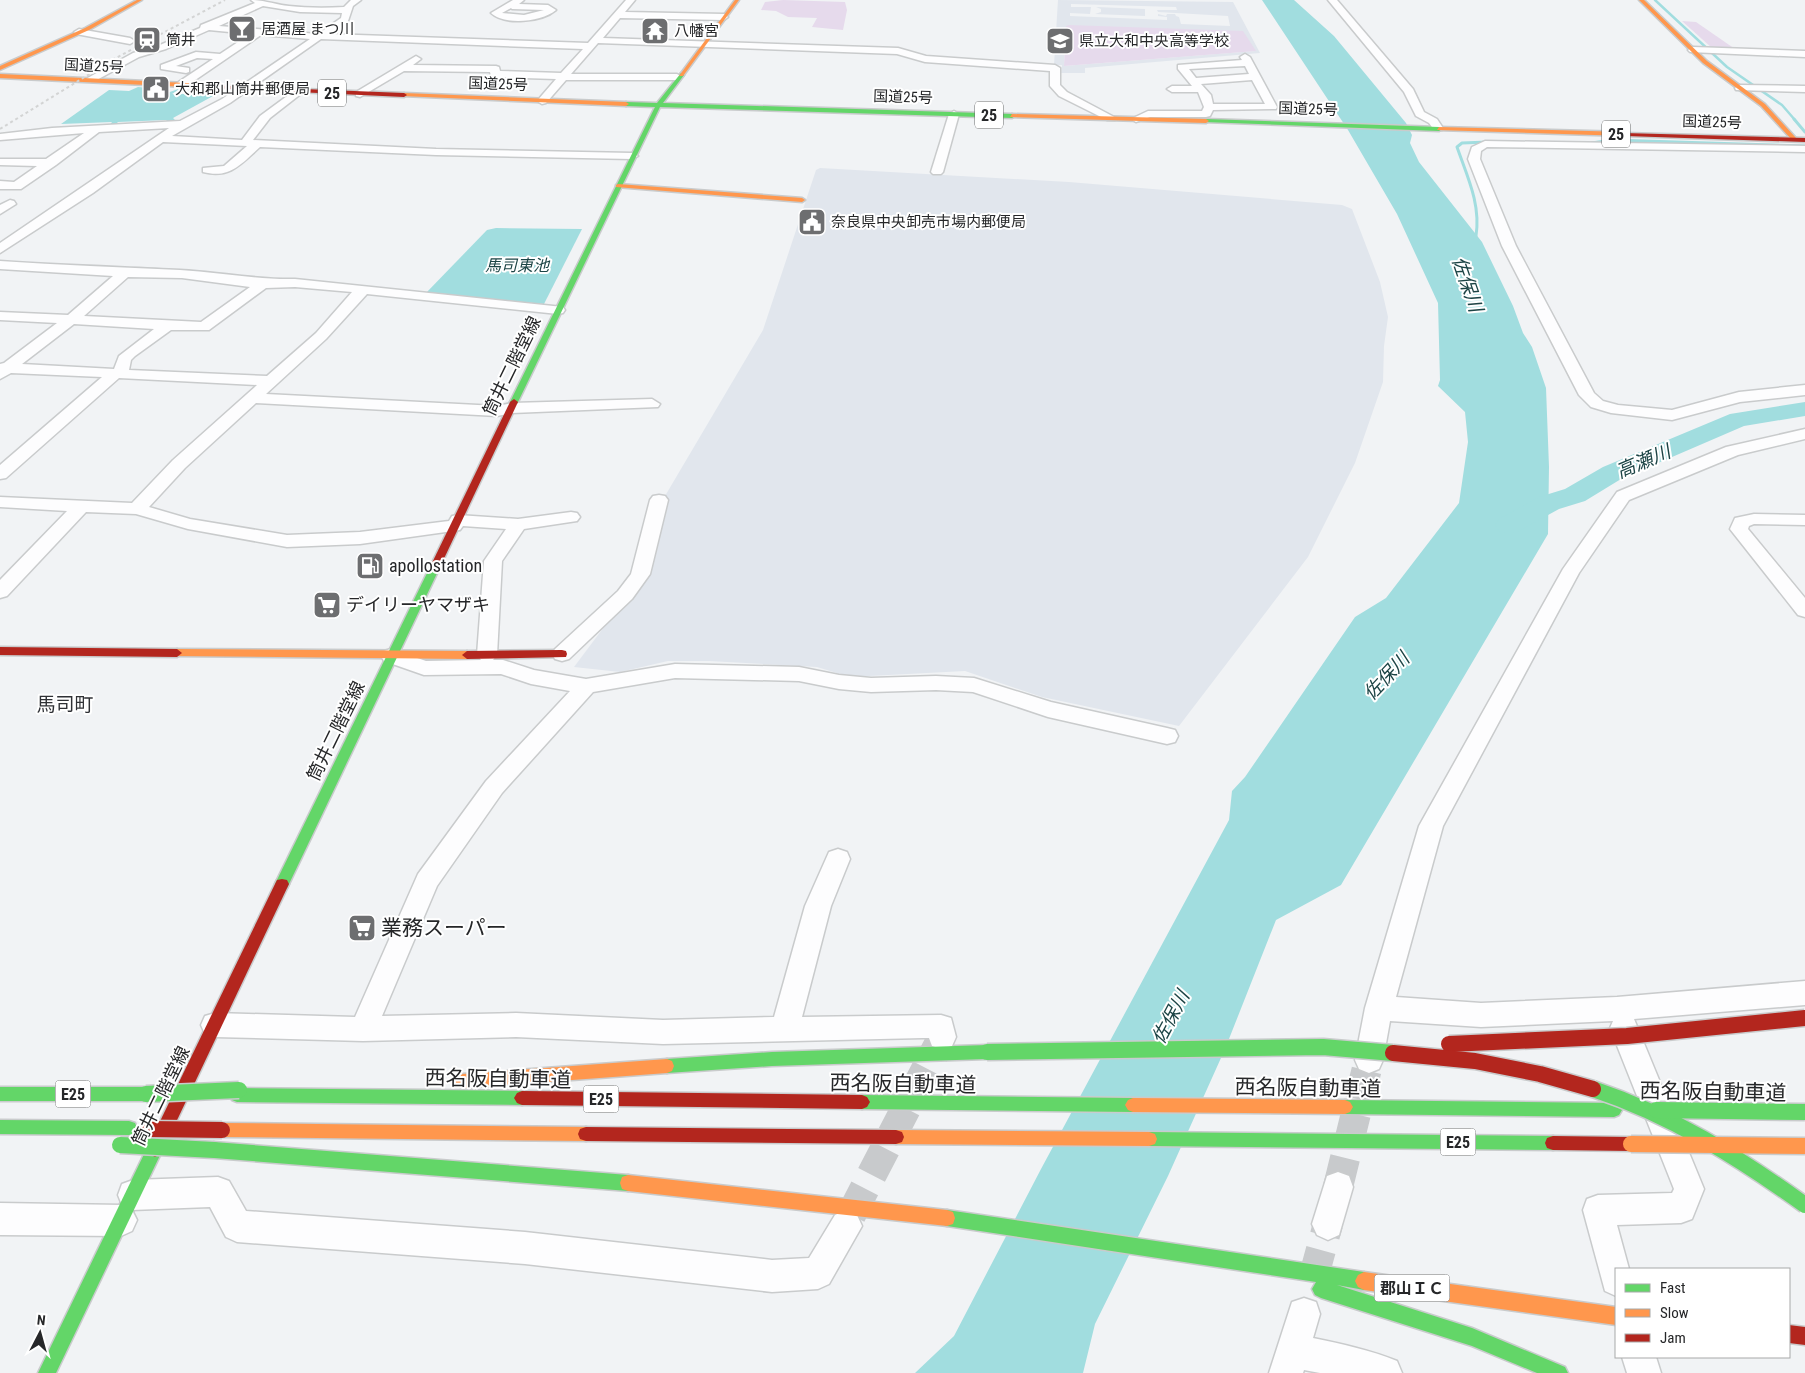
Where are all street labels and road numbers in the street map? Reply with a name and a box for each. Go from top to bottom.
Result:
street label: 国道25号 [64,55,124,77]
street label: 国道25号 [468,74,528,94]
road number: 25 [318,80,346,106]
street label: 国道25号 [873,87,933,107]
street label: 国道25号 [1278,99,1338,119]
road number: 25 [975,102,1003,128]
street label: 国道25号 [1682,112,1742,132]
road number: 25 [1602,120,1630,148]
street label: 筒井二階堂線 [478,313,545,419]
street label: 筒井二階堂線 [302,678,369,784]
street label: 筒井二階堂線 [127,1043,194,1149]
street label: 西名阪自動車道 [424,1066,572,1092]
street label: 西名阪自動車道 [829,1071,977,1097]
street label: 西名阪自動車道 [1234,1075,1382,1101]
street label: 西名阪自動車道 [1639,1079,1787,1105]
road number: E25 [56,1080,90,1108]
road number: E25 [584,1086,618,1112]
road number: E25 [1440,1128,1476,1156]
road number: 郡山ＩＣ [1374,1275,1450,1302]

